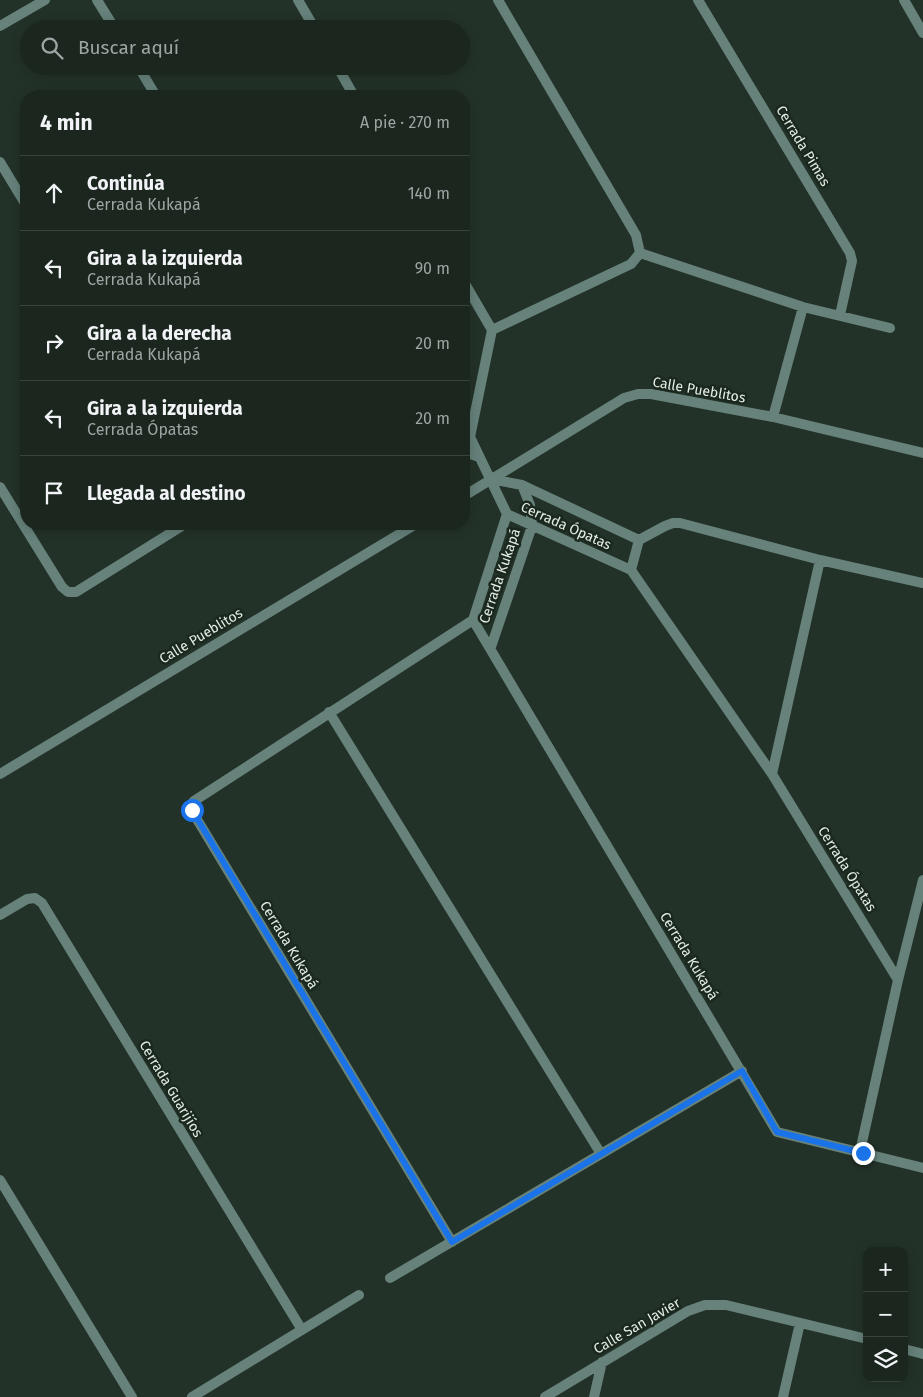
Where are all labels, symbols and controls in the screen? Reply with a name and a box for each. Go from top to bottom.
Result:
search box [20,20,470,75]
icon: search [38,34,66,62]
text: Buscar aquí [78,36,179,59]
street label: Cerrada Pimas [772,103,834,190]
text: 4 min [40,110,93,136]
text: A pie · 270 m [360,113,450,132]
text: Continúa [87,172,165,195]
icon: ahead [40,179,68,207]
text: 140 m [408,184,450,203]
text: Cerrada Kukapá [87,195,201,214]
text: Gira a la izquierda [87,247,243,270]
icon: left [40,254,68,282]
text: 90 m [415,259,450,278]
text: Cerrada Kukapá [87,270,201,289]
text: Gira a la derecha [87,322,232,345]
icon: right [40,329,68,357]
text: 20 m [415,334,450,353]
text: Cerrada Kukapá [87,345,201,364]
street label: Calle Pueblitos [651,373,747,407]
text: Gira a la izquierda [87,397,243,420]
icon: left [40,404,68,432]
text: 20 m [415,409,450,428]
text: Cerrada Ópatas [87,420,198,439]
icon: arrive [40,479,68,507]
text: Llegada al destino [87,482,246,505]
street label: Cerrada Ópatas [518,498,615,554]
street label: Cerrada Kukapá [476,526,524,626]
street label: Calle Pueblitos [156,604,246,668]
route start [181,799,204,822]
street label: Cerrada Ópatas [814,823,881,915]
street label: Cerrada Kukapá [256,898,322,992]
street label: Cerrada Kukapá [656,909,722,1003]
street label: Cerrada Guarijíos [135,1038,207,1141]
route end [852,1142,875,1165]
map controls [863,1247,908,1382]
button: + [863,1247,908,1292]
button: − [863,1292,908,1337]
street label: Calle San Javier [591,1294,684,1358]
button: layers [863,1337,908,1382]

